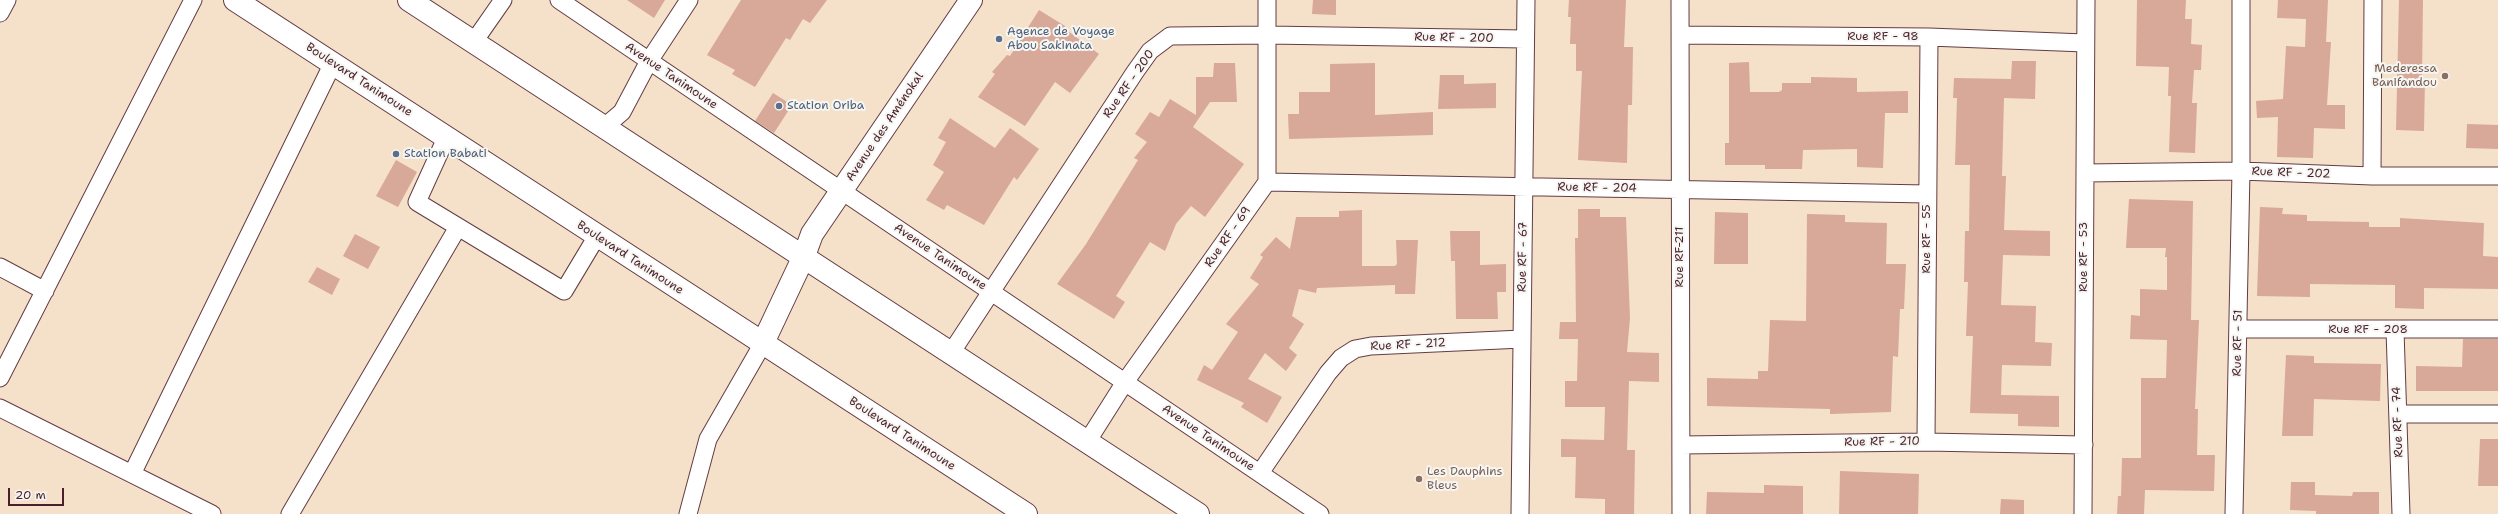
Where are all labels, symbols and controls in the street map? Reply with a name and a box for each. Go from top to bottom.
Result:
place label: Agence de Voyage Abou Sakinata [1007,25,1115,53]
street label: Rue RF - 200 [1414,30,1494,46]
street label: Rue RF - 98 [1847,30,1919,44]
marker: Agence de Voyage Abou Sakinata [994,34,1004,44]
street label: Boulevard Tanimoune [303,40,415,120]
street label: Avenue Tanimoune [622,40,720,112]
street label: Rue RF - 200 [1100,47,1158,121]
place label: Mederessa Banifandou [2372,62,2437,90]
street label: Avenue des Aménokal [843,70,927,184]
marker: Mederessa Banifandou [2440,71,2450,81]
place label: Station Oriba [787,99,864,113]
marker: Station Oriba [774,101,784,111]
place label: Station Babati [404,147,487,161]
marker: Station Babati [391,149,401,159]
street label: Rue RF - 202 [2251,164,2331,182]
street label: Rue RF - 204 [1557,180,1637,196]
street label: Rue RF - 69 [1202,204,1254,270]
street label: Rue RF - 55 [1920,204,1934,274]
street label: Boulevard Tanimoune [574,218,686,298]
street label: Avenue Tanimoune [891,221,989,293]
street label: Rue RF - 67 [1515,222,1531,292]
street label: Rue RF - 53 [2077,222,2091,292]
street label: Rue RF-211 [1673,226,1687,288]
street label: Rue RF - 51 [2230,309,2246,377]
street label: Rue RF - 208 [2328,323,2408,337]
street label: Rue RF - 212 [1370,336,1446,354]
street label: Rue RF - 74 [2390,386,2406,458]
street label: Boulevard Tanimoune [846,394,958,474]
street label: Avenue Tanimoune [1159,402,1257,474]
street label: Rue RF - 210 [1844,434,1920,450]
place label: Les Dauphins Bleus [1427,465,1502,493]
marker: Les Dauphins Bleus [1414,474,1424,484]
scale bar [10,480,66,506]
text: 20 m [15,487,46,503]

